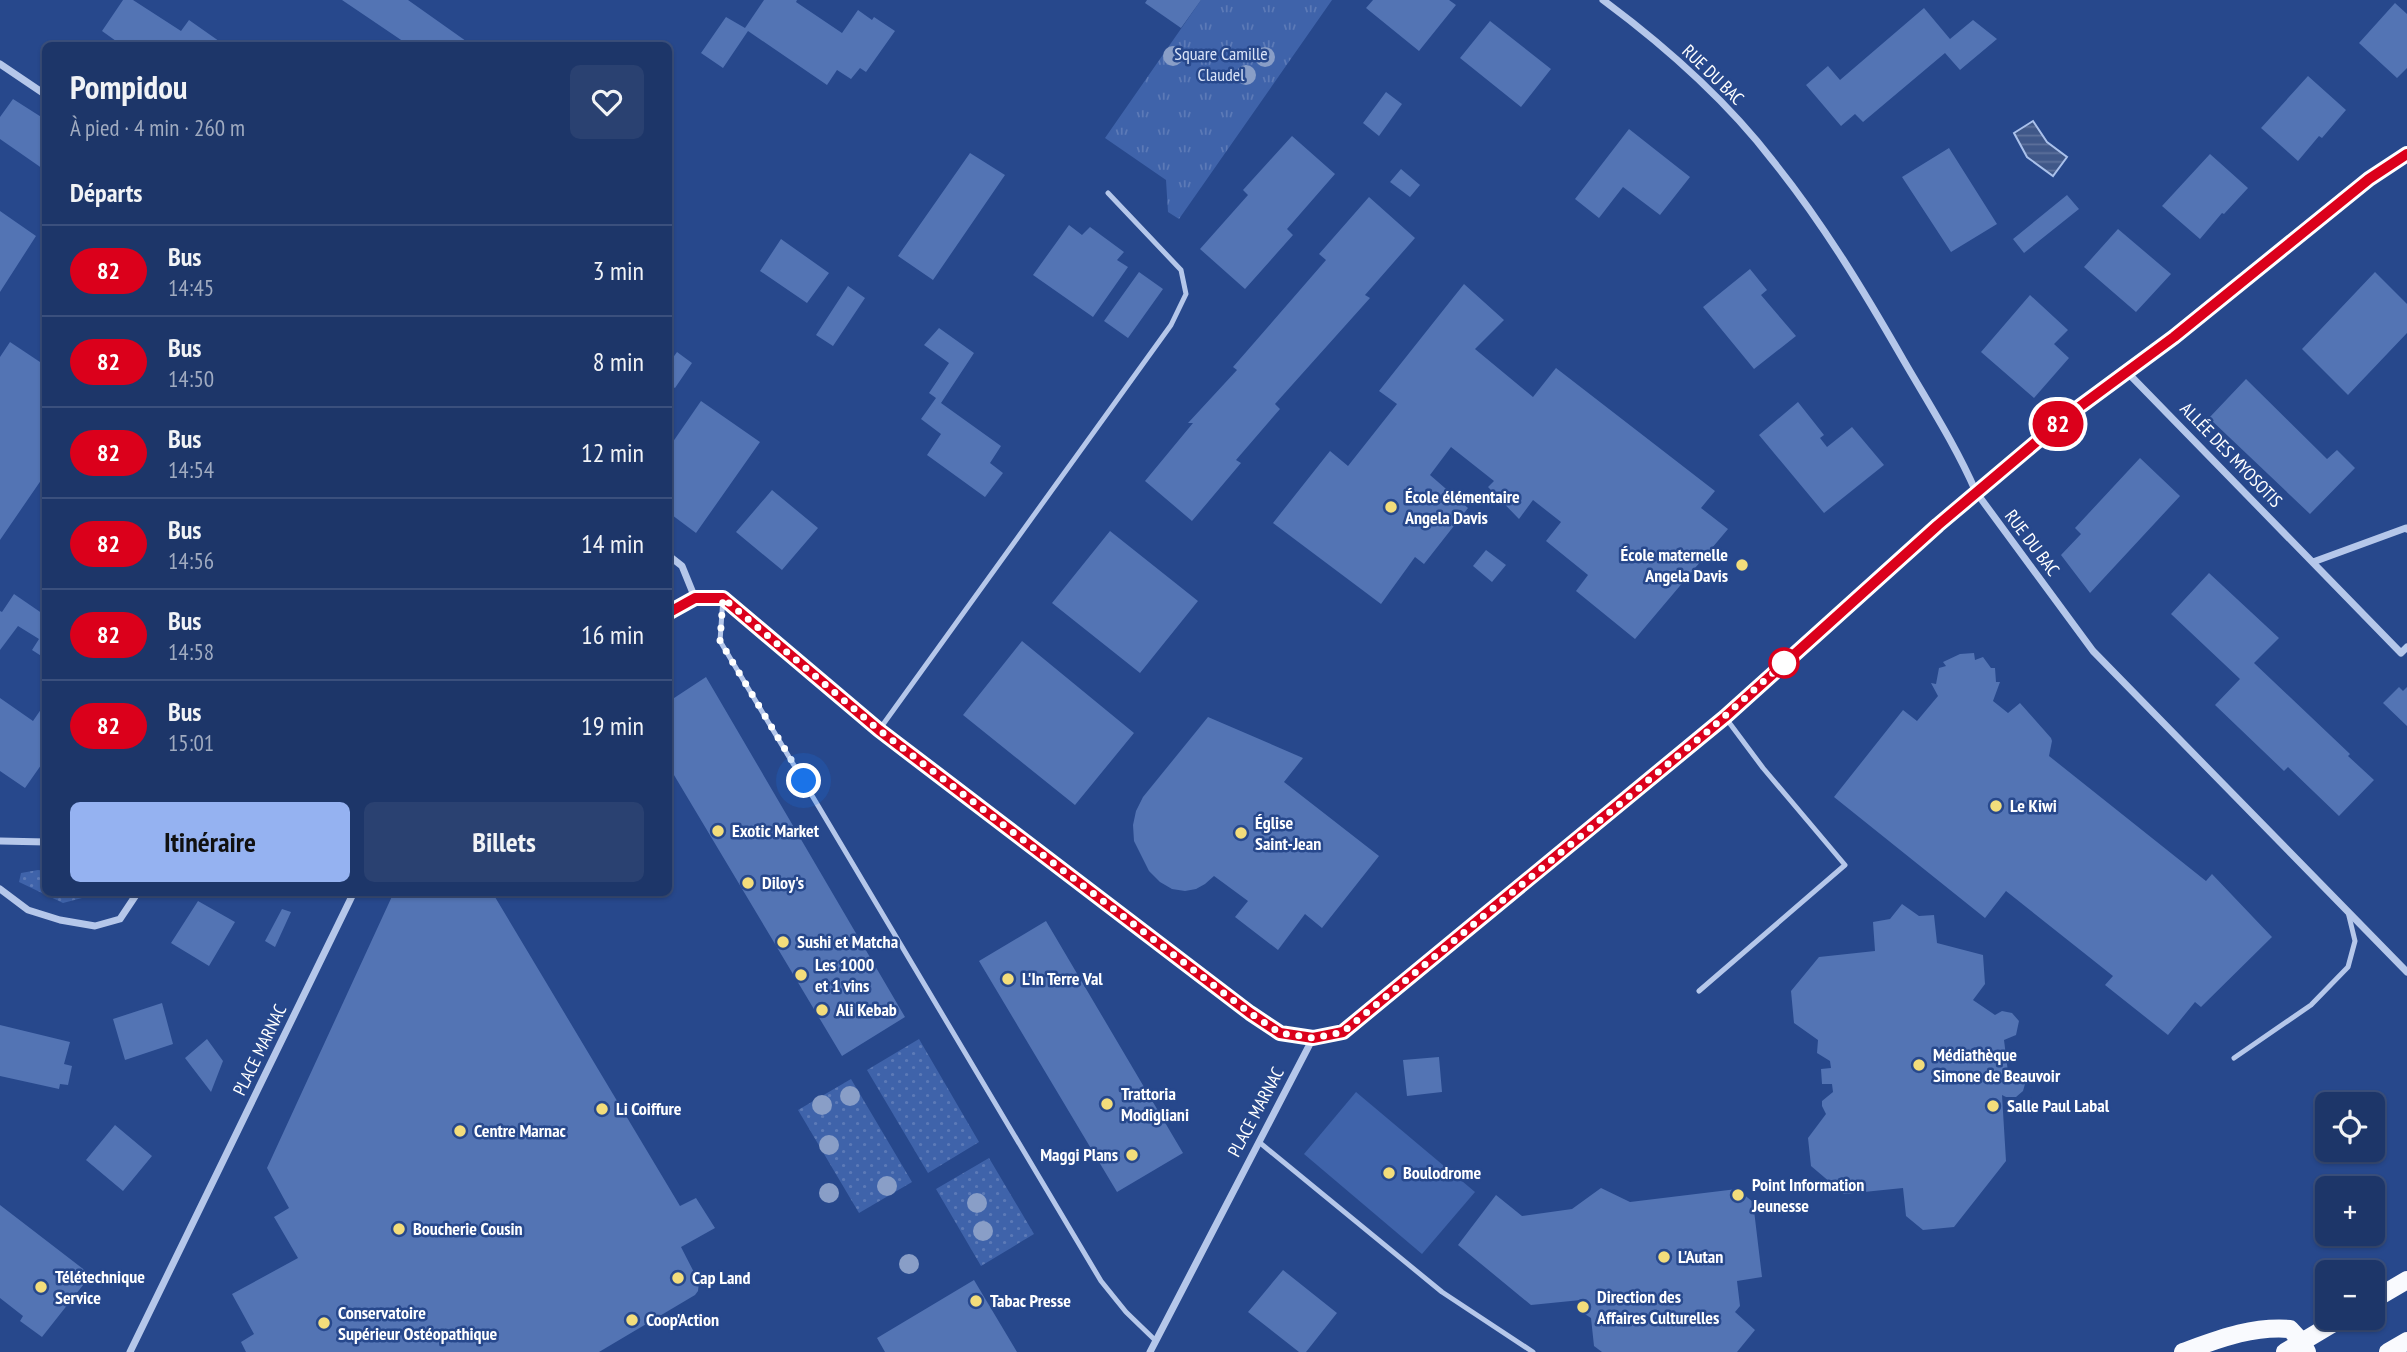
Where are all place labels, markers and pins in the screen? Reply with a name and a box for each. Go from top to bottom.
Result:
place label: École élémentaire Angela Davis [1404,485,1520,529]
marker: École élémentaire Angela Davis [1383,499,1399,515]
place label: École maternelle Angela Davis [1621,543,1728,587]
marker: École maternelle Angela Davis [1734,557,1750,573]
unlabelled marker [1769,648,1799,678]
place label: Le Kiwi [2010,794,2057,817]
marker: Le Kiwi [1988,798,2004,814]
place label: Église Saint-Jean [1255,811,1321,855]
place label: Exotic Market [732,819,820,842]
marker: Exotic Market [710,823,726,839]
marker: Église Saint-Jean [1233,825,1249,841]
place label: Diloy's [762,871,804,894]
marker: Diloy's [740,875,756,891]
place label: Sushi et Matcha [797,930,898,953]
marker: Sushi et Matcha [775,934,791,950]
place label: Les 1000 et 1 vins [815,953,874,997]
marker: Les 1000 et 1 vins [793,967,809,983]
place label: L'In Terre Val [1022,967,1103,990]
marker: L'In Terre Val [1000,971,1016,987]
place label: Ali Kebab [835,998,897,1021]
marker: Ali Kebab [814,1002,830,1018]
place label: Médiathèque Simone de Beauvoir [1933,1043,2061,1087]
marker: Médiathèque Simone de Beauvoir [1911,1057,1927,1073]
place label: Trattoria Modigliani [1121,1082,1189,1126]
place label: Salle Paul Labal [2007,1094,2110,1117]
marker: Trattoria Modigliani [1099,1096,1115,1112]
place label: Li Coiffure [616,1097,682,1120]
marker: Salle Paul Labal [1985,1098,2001,1114]
marker: Li Coiffure [594,1101,610,1117]
place label: Centre Marnac [474,1119,567,1142]
marker: Centre Marnac [452,1123,468,1139]
place label: Maggi Plans [1040,1143,1118,1166]
marker: Maggi Plans [1124,1147,1140,1163]
place label: Boulodrome [1403,1161,1481,1184]
marker: Boulodrome [1381,1165,1397,1181]
place label: Point Information Jeunesse [1751,1173,1864,1217]
marker: Point Information Jeunesse [1730,1187,1746,1203]
place label: Boucherie Cousin [413,1217,523,1240]
marker: Boucherie Cousin [391,1221,407,1237]
place label: L'Autan [1678,1245,1723,1268]
marker: L'Autan [1656,1249,1672,1265]
place label: Télétechnique Service [55,1265,145,1309]
place label: Cap Land [692,1266,750,1289]
marker: Cap Land [670,1270,686,1286]
marker: Télétechnique Service [33,1279,49,1295]
place label: Direction des Affaires Culturelles [1596,1285,1719,1329]
place label: Tabac Presse [990,1289,1071,1312]
marker: Tabac Presse [968,1293,984,1309]
marker: Direction des Affaires Culturelles [1575,1299,1591,1315]
place label: Conservatoire Supérieur Ostéopathique [338,1301,498,1345]
place label: Coop'Action [646,1308,719,1331]
marker: Coop'Action [624,1312,640,1328]
marker: Conservatoire Supérieur Ostéopathique [316,1315,332,1331]

